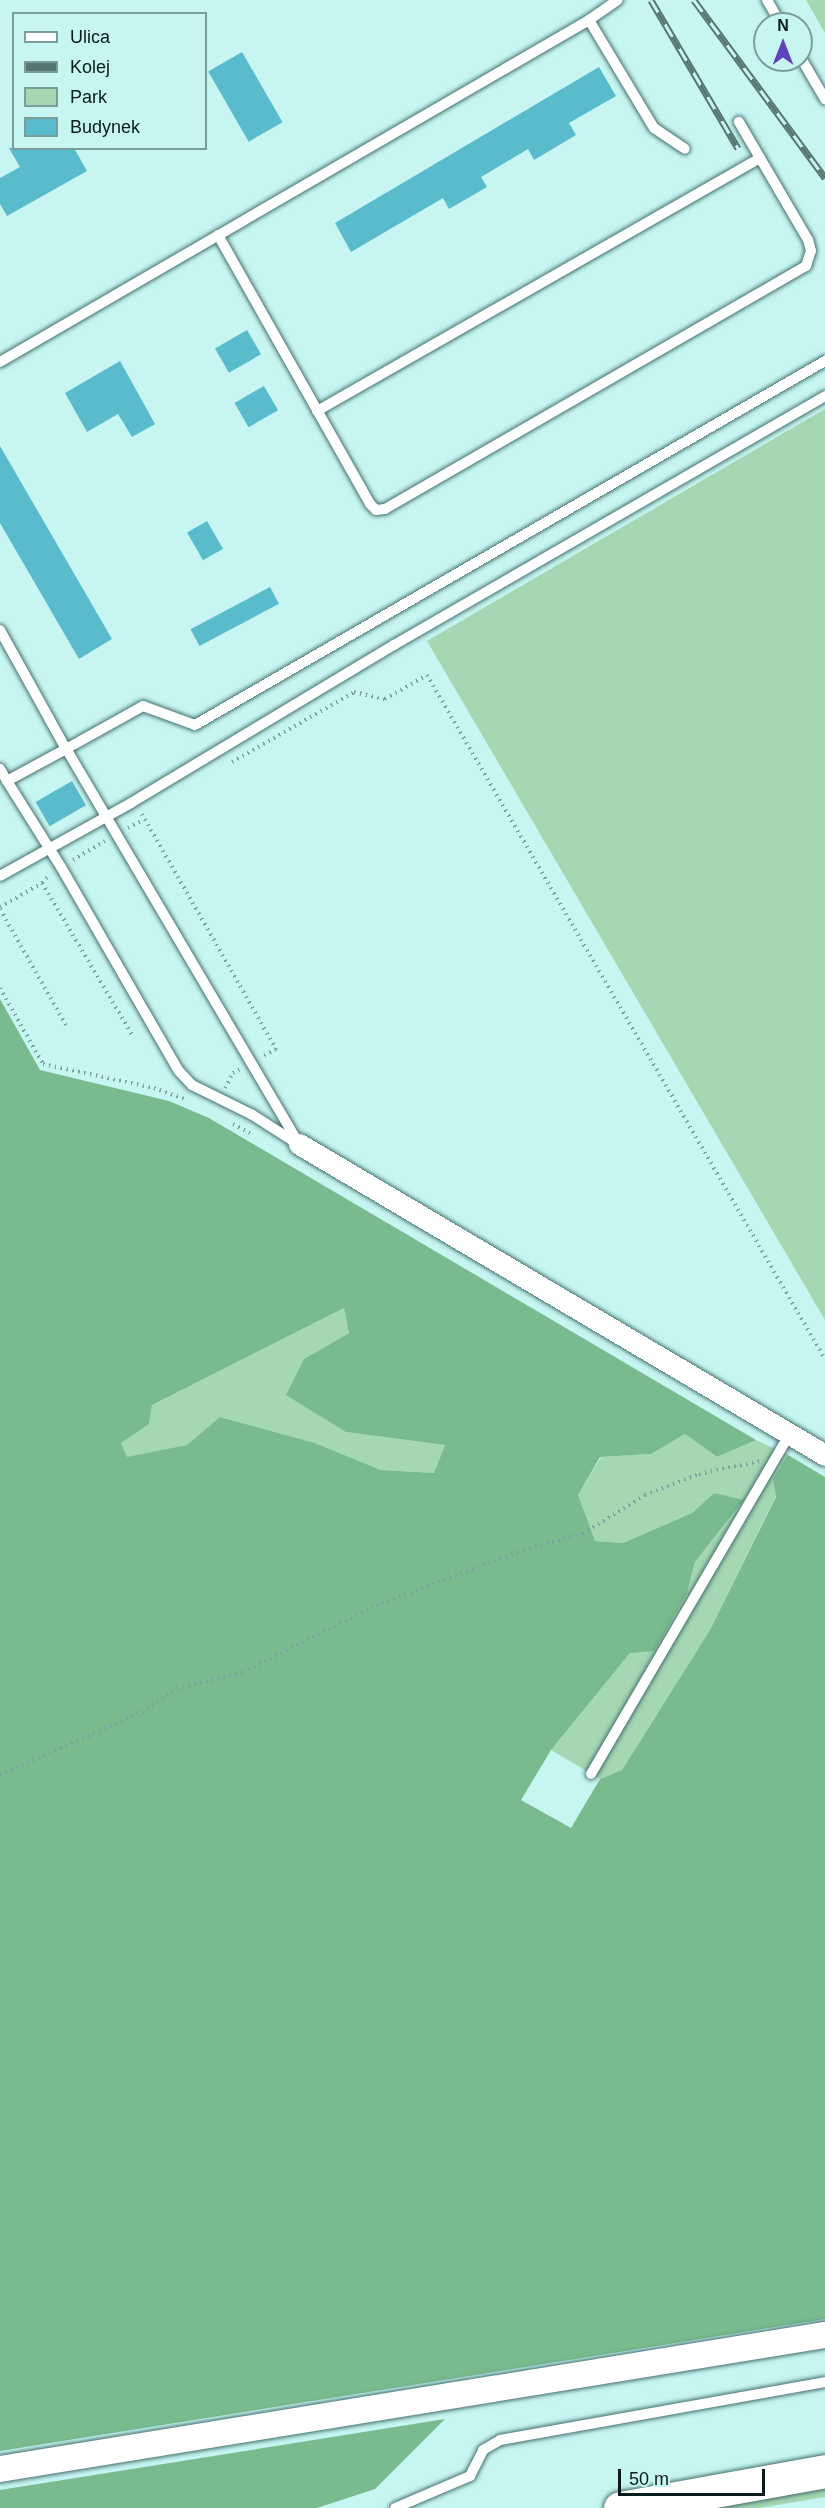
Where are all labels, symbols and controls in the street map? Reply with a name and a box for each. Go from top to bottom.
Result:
legend [12,12,207,150]
north arrow [753,12,813,72]
text: N [777,17,789,34]
text: Ulica [70,27,110,47]
text: Kolej [70,57,110,77]
text: Park [70,87,107,107]
text: Budynek [70,117,140,137]
scale bar [621,2457,768,2495]
text: 50 m [629,2469,669,2489]

